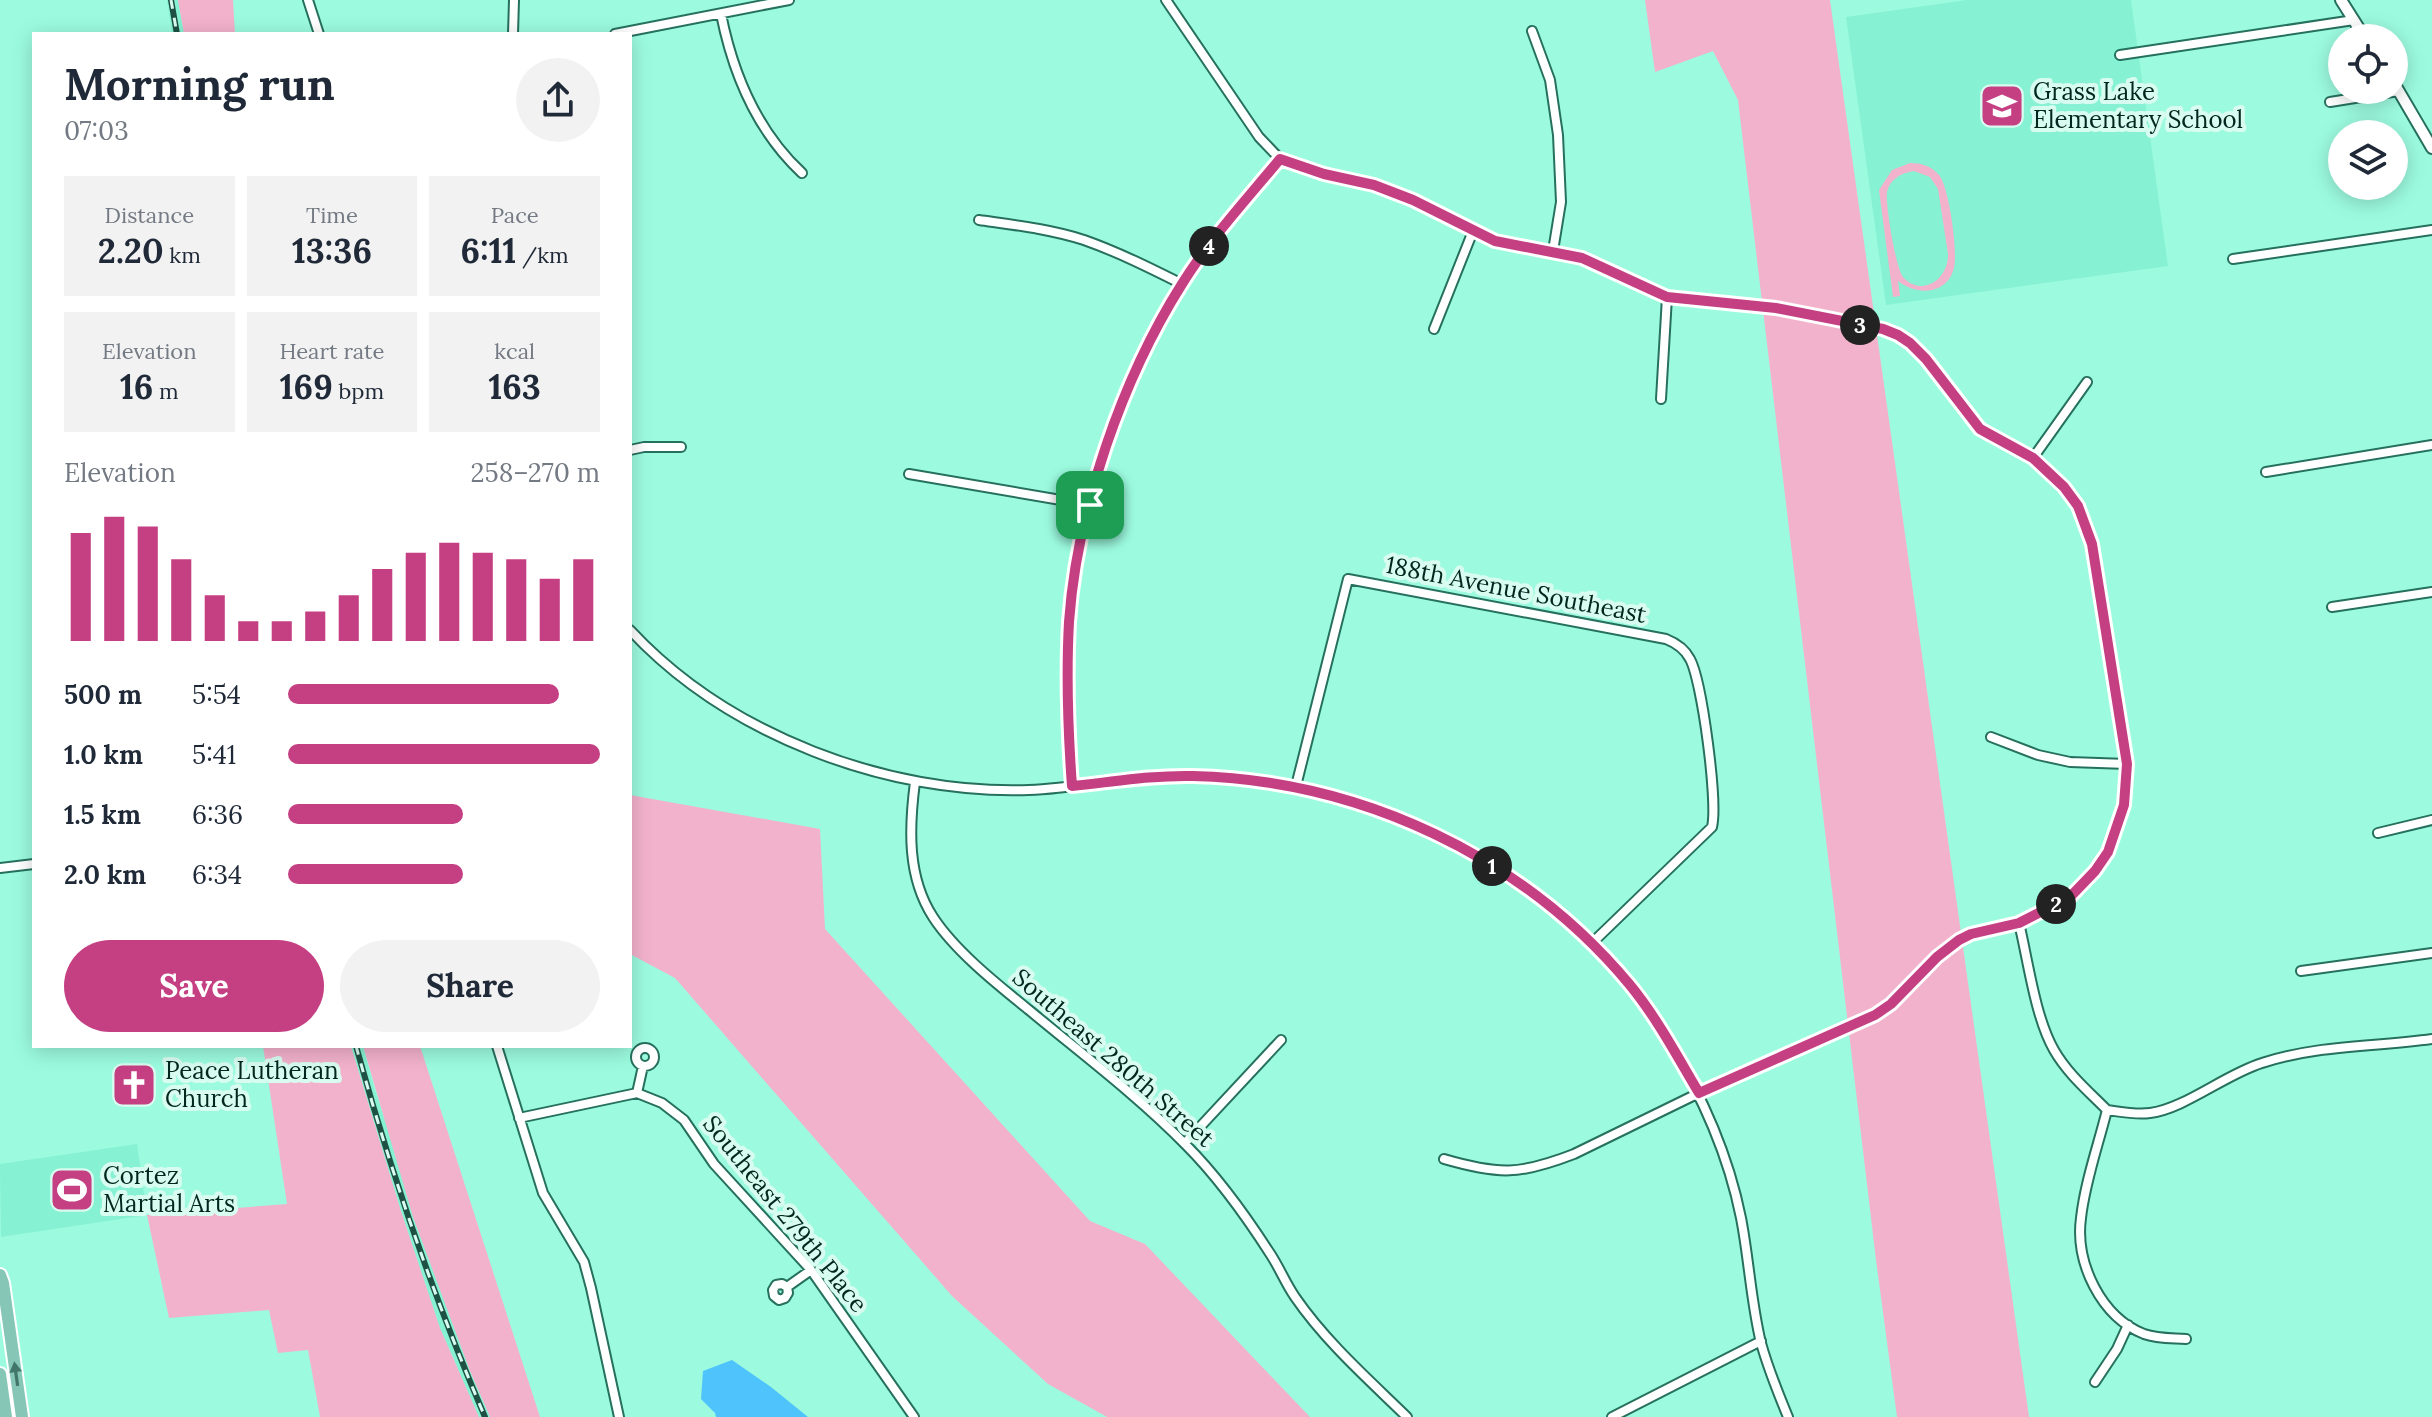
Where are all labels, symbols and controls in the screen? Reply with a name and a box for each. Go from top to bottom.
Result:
map controls [2328,24,2408,200]
button: locate [2328,24,2408,104]
text: Morning run [64,56,335,112]
button: share [516,58,600,142]
place label: Grass Lake Elementary School [2033,76,2243,135]
school or university icon: Grass Lake Elementary School [1978,82,2026,130]
text: 07:03 [64,114,129,147]
button: layers [2328,120,2408,200]
text: Distance [105,201,194,229]
text: Time [306,201,358,229]
text: Pace [491,201,539,229]
pin: 4 [1189,226,1229,266]
text: 2.20 [98,229,164,272]
text: 13:36 [292,229,372,272]
text: 6:11 [461,229,516,272]
text: 4 [1203,232,1215,260]
text: km [164,241,201,269]
text: /km [516,241,569,269]
pin: 3 [1840,305,1880,345]
text: 3 [1854,311,1866,339]
text: Elevation [102,337,197,365]
text: Heart rate [280,337,384,365]
text: kcal [494,337,535,365]
text: 16 [120,365,153,408]
text: 169 [280,365,333,408]
text: 163 [488,365,541,408]
text: m [153,377,179,405]
text: bpm [333,377,384,405]
text: Elevation [64,456,176,489]
text: 258–270 m [471,456,600,489]
pin [1056,471,1124,539]
icon: arrive [1068,483,1112,527]
street label: 188th Avenue Southeast [1383,549,1650,630]
text: 500 m [64,678,142,711]
text: 5:54 [192,678,241,711]
text: 1.0 km [64,738,143,771]
text: 5:41 [192,738,236,771]
text: 1.5 km [64,798,141,831]
text: 6:36 [192,798,243,831]
pin: 1 [1472,846,1512,886]
text: 1 [1488,852,1496,880]
text: 2.0 km [64,858,146,891]
text: 6:34 [192,858,242,891]
pin: 2 [2036,884,2076,924]
text: 2 [2050,890,2062,918]
button: Save [64,940,324,1032]
button: Share [340,940,600,1032]
street label: Southeast 280th Street [1006,962,1221,1154]
place label: Peace Lutheran Church [165,1055,339,1114]
church icon: Peace Lutheran Church [110,1061,158,1109]
street label: Southeast 279th Place [696,1109,874,1318]
place label: Cortez Martial Arts [103,1160,235,1219]
sports icon: Cortez Martial Arts [48,1166,96,1214]
one-way arrow [9,1361,22,1386]

